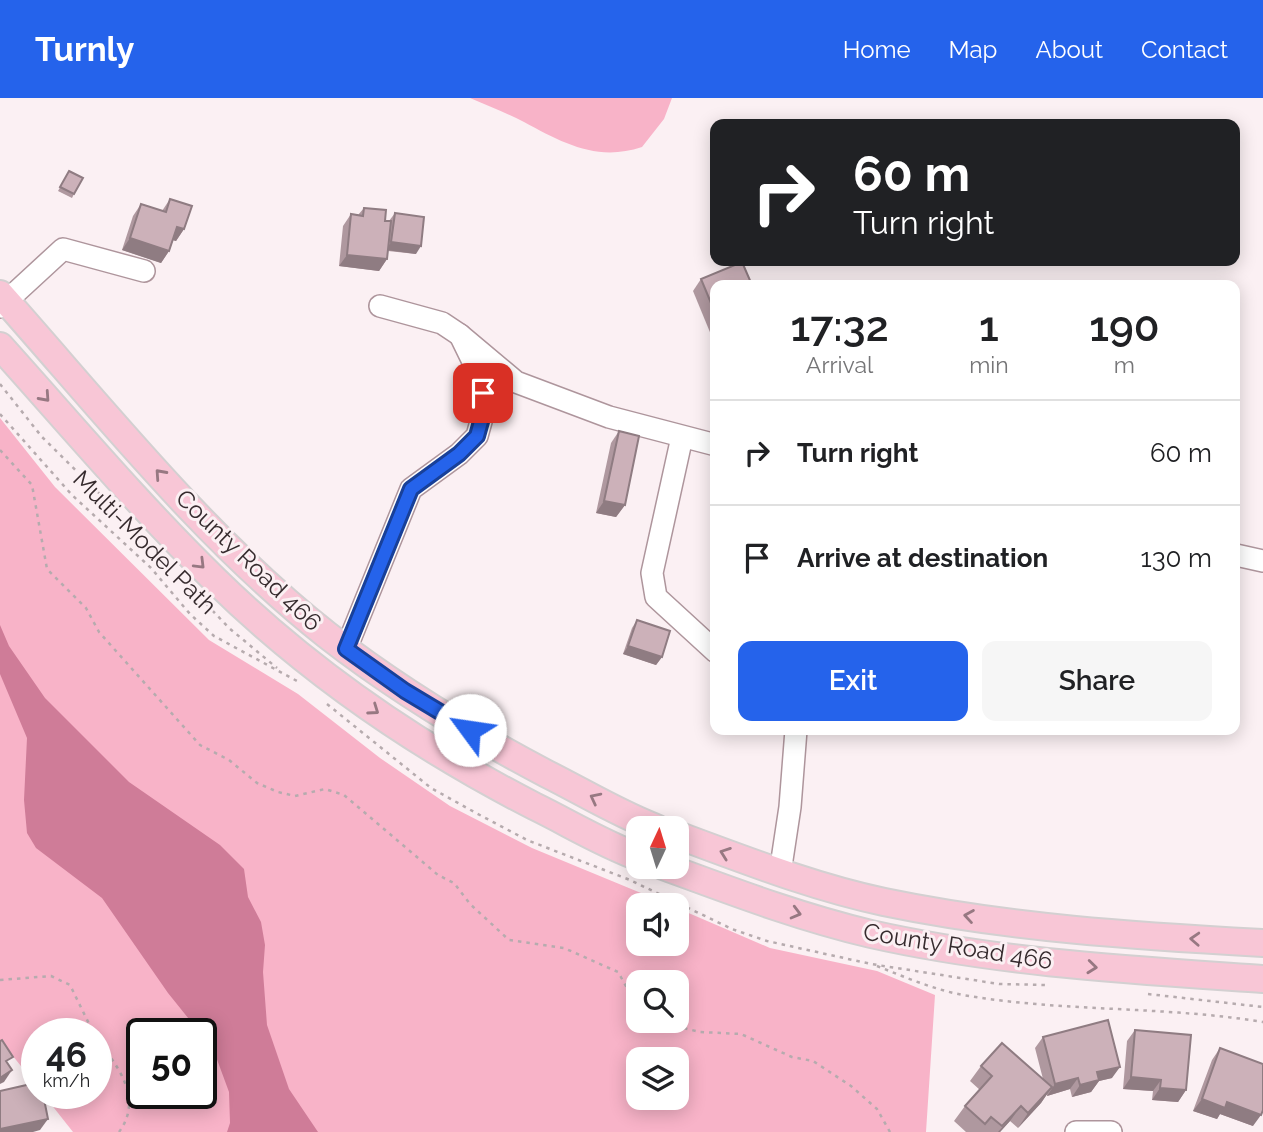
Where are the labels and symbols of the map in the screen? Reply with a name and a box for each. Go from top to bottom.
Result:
pin [453,363,513,423]
one-way arrow [37,389,50,402]
street label: Multi-Model Path [67,464,223,620]
one-way arrow [156,469,168,482]
street label: County Road 466 [170,483,328,637]
one-way arrow [191,556,204,569]
position arrow [433,693,507,767]
one-way arrow [366,702,379,714]
one-way arrow [590,793,602,807]
north arrow [626,816,690,878]
one-way arrow [720,847,732,861]
one-way arrow [790,905,802,920]
one-way arrow [963,909,975,924]
street label: County Road 466 [861,917,1055,975]
one-way arrow [1189,932,1200,947]
one-way arrow [1087,959,1098,974]
speed limit sign: 50 [126,1018,217,1109]

